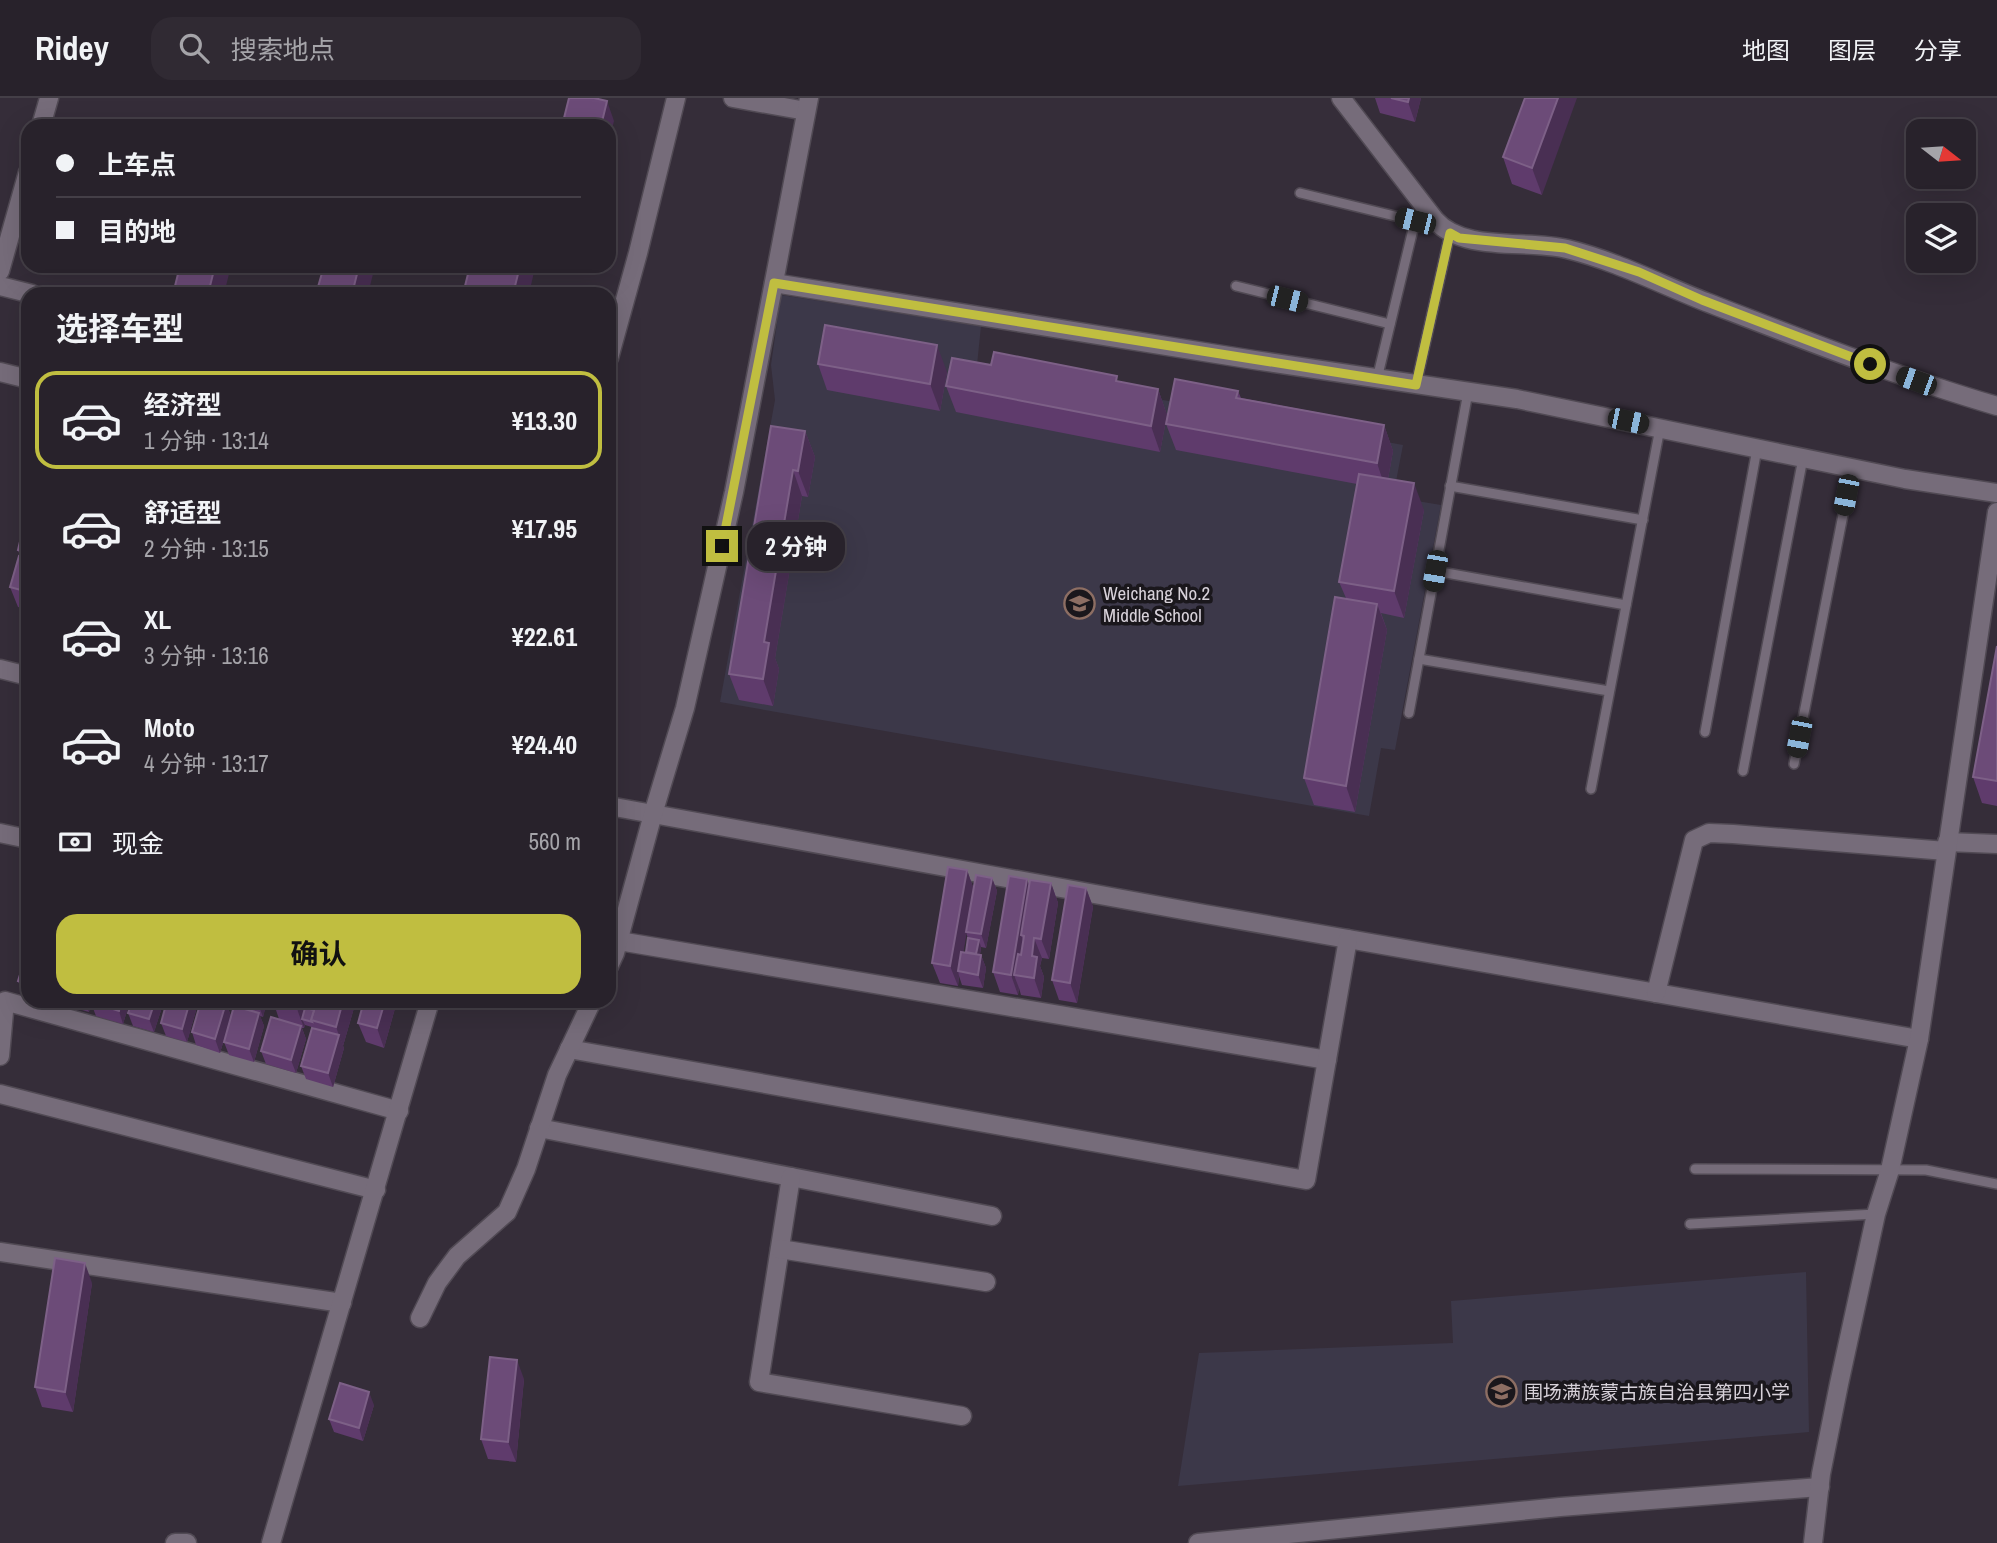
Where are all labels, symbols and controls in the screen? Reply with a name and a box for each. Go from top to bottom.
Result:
search box [151,17,641,80]
text: Ridey [35,26,109,70]
icon: search [175,29,213,67]
text: 搜索地点 [231,32,335,67]
text: 地图 [1742,34,1790,66]
text: 图层 [1828,34,1876,66]
text: 分享 [1914,34,1962,66]
north arrow [1906,119,1976,189]
map controls [1906,119,1976,273]
text: 上车点 [98,147,176,182]
button: layers [1906,203,1976,273]
car [1393,206,1438,236]
text: 目的地 [98,214,176,249]
car [1265,284,1310,314]
text: 选择车型 [56,307,184,350]
route start [1854,348,1886,380]
car [1893,364,1940,398]
text: 经济型 [144,387,222,422]
icon: car [60,389,123,452]
text: ¥13.30 [512,403,577,438]
car [1606,406,1651,436]
text: 1 分钟 · 13:14 [144,425,269,456]
car [1832,472,1861,518]
text: 舒适型 [144,495,222,530]
icon: car [60,497,123,560]
text: ¥17.95 [512,511,577,546]
callout: 2 分钟 [746,522,844,570]
route end [706,530,738,562]
text: 2 分钟 [765,531,827,562]
text: 2 分钟 · 13:15 [144,533,269,564]
car [1422,548,1449,594]
place label: Weichang No.2 Middle School [1103,580,1210,628]
school or university icon: Weichang No.2 Middle School [1063,587,1097,621]
text: XL [144,602,171,637]
icon: car [60,605,123,668]
text: ¥22.61 [512,619,577,654]
text: 3 分钟 · 13:16 [144,640,269,671]
text: Moto [144,710,195,745]
icon: car [60,713,123,776]
car [1785,714,1814,760]
text: ¥24.40 [512,727,577,762]
text: 4 分钟 · 13:17 [144,748,269,779]
icon: cash [56,823,94,861]
text: 现金 [112,826,164,861]
text: 560 m [529,826,581,857]
button: 确认 [56,914,581,994]
school or university icon: 围场满族蒙古族自治县第四小学 [1484,1375,1518,1409]
place label: 围场满族蒙古族自治县第四小学 [1524,1379,1790,1405]

